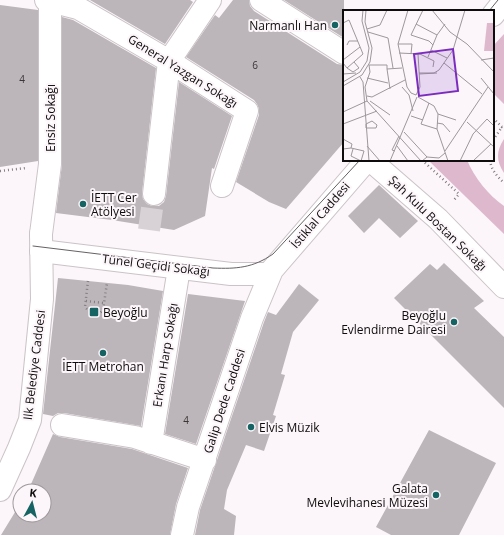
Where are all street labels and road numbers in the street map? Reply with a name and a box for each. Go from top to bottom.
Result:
street label: General Yazgan Sokağı [125,30,241,112]
street label: Ensiz Sokağı [42,84,59,152]
street label: Şah Kulu Bostan Sokağı [385,172,491,274]
street label: İstiklal Caddesi [286,178,354,252]
street label: Tünel Geçidi Sokağı [101,250,211,280]
street label: Erkanı Harp Sokağı [148,302,182,408]
street label: Ilk Belediye Caddesi [19,309,49,421]
street label: Galip Dede Caddesi [199,347,249,455]

